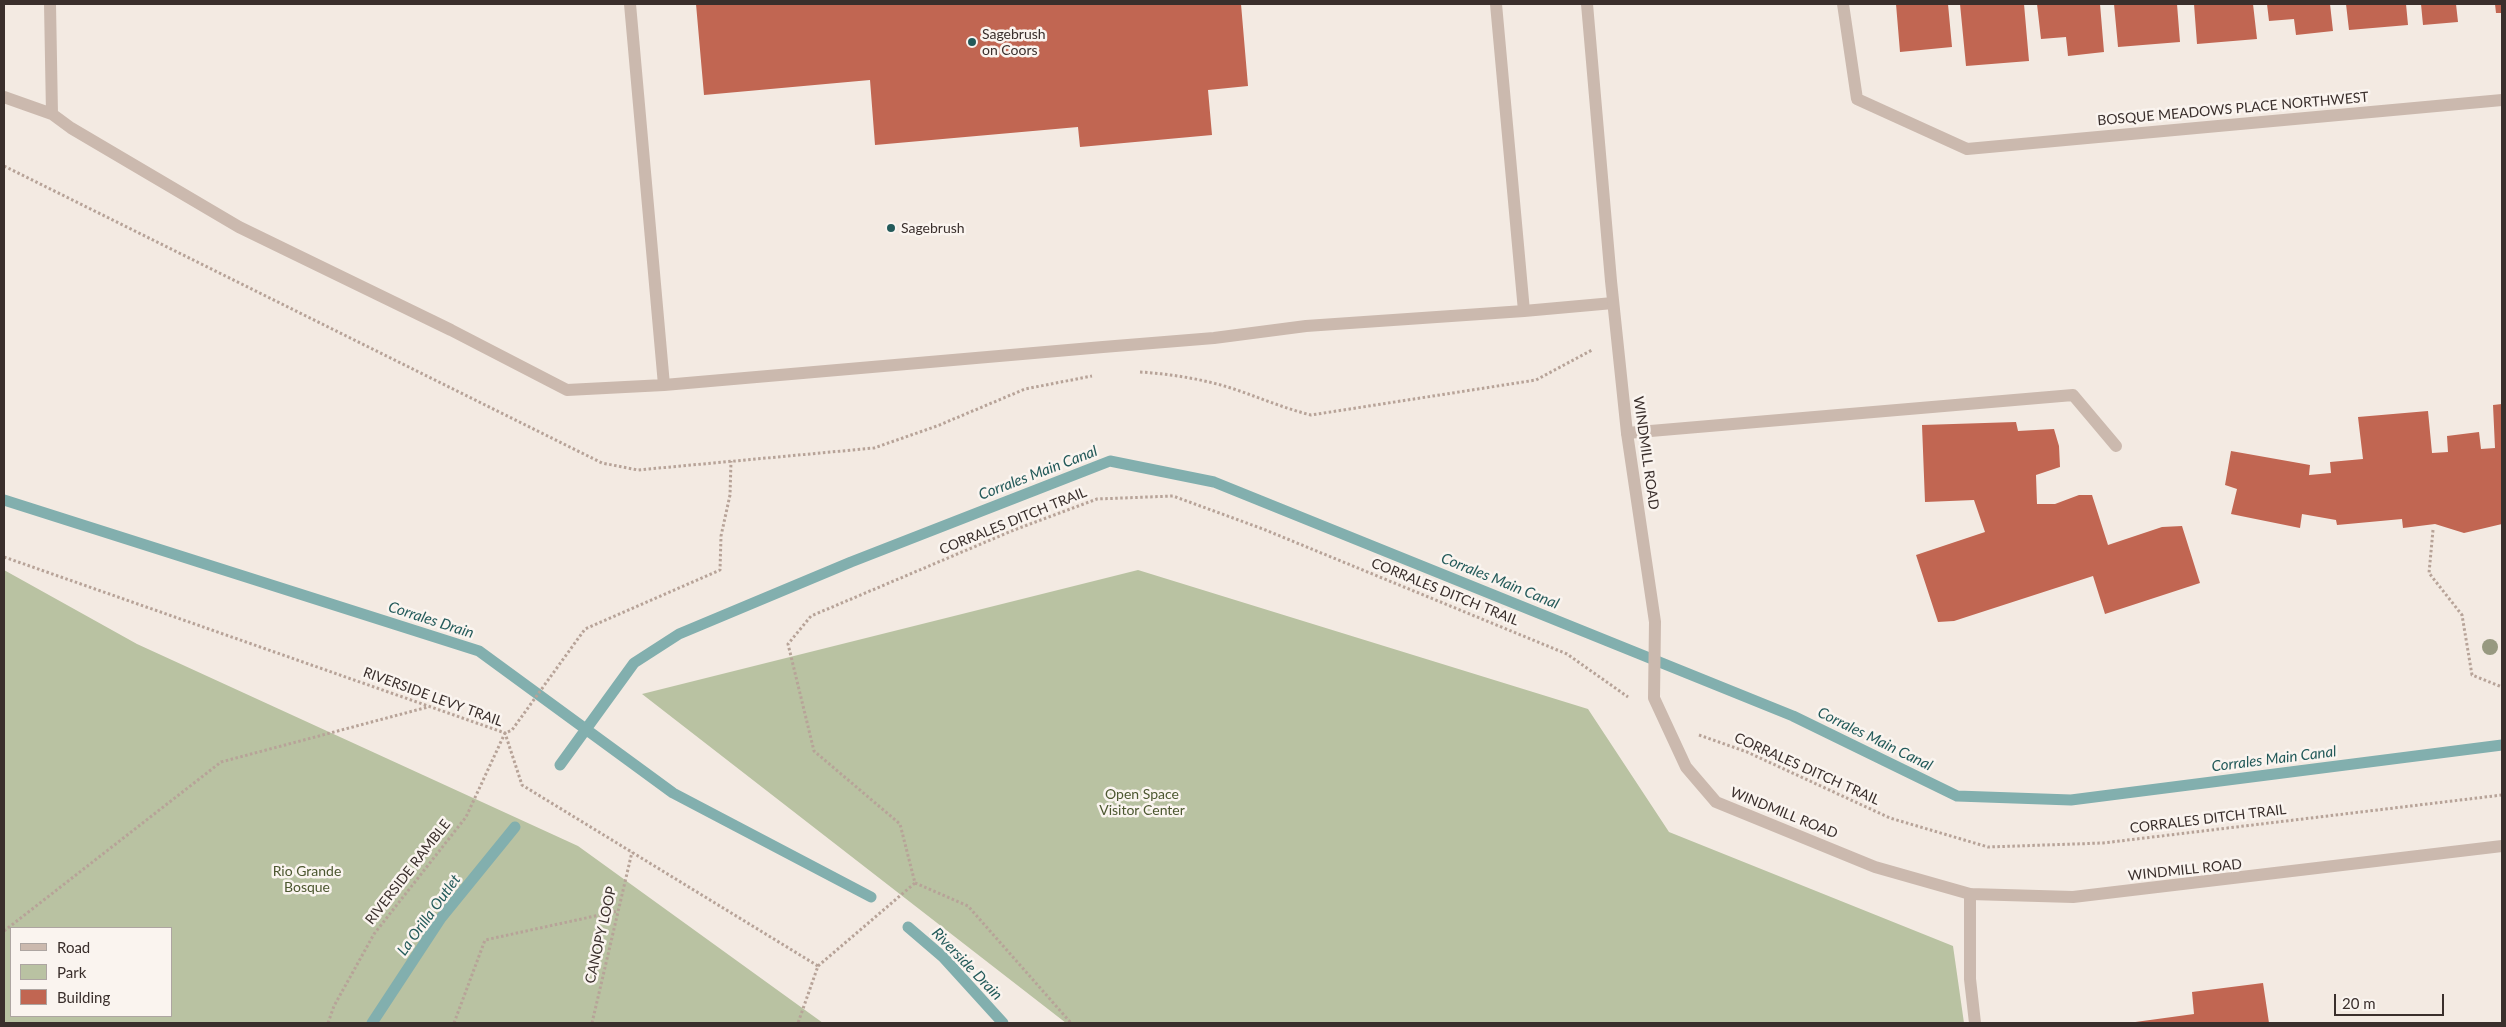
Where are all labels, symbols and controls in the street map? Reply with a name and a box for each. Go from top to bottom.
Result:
place label: Sagebrush on Coors [982,26,1046,58]
marker: Sagebrush on Coors [966,36,978,48]
street label: BOSQUE MEADOWS PLACE NORTHWEST [2097,89,2369,129]
place label: Sagebrush [901,220,965,236]
marker: Sagebrush [885,222,897,234]
street label: WINDMILL ROAD [1630,395,1662,511]
water label: Corrales Main Canal [976,442,1100,504]
street label: CORRALES DITCH TRAIL [937,484,1089,558]
water label: Corrales Main Canal [1438,549,1562,613]
street label: CORRALES DITCH TRAIL [1369,555,1521,629]
water label: Corrales Drain [386,598,476,642]
street label: RIVERSIDE LEVY TRAIL [361,664,505,730]
water label: Corrales Main Canal [1815,703,1935,775]
street label: CORRALES DITCH TRAIL [1732,729,1882,809]
water label: Corrales Main Canal [2211,742,2337,776]
street label: WINDMILL ROAD [1728,784,1840,842]
park label: Open Space Visitor Center [1099,786,1185,819]
street label: CORRALES DITCH TRAIL [2129,801,2287,837]
street label: RIVERSIDE RAMBLE [362,816,454,928]
street label: WINDMILL ROAD [2127,856,2243,884]
park label: Rio Grande Bosque [273,863,341,896]
water label: La Orilla Outlet [394,871,464,959]
street label: CANOPY LOOP [582,885,620,985]
water label: Riverside Drain [928,924,1006,1004]
legend [10,927,172,1017]
text: Road [57,938,90,956]
text: Park [57,963,86,981]
scale bar [2336,984,2446,1016]
text: Building [57,988,110,1006]
text: 20 m [2342,994,2376,1012]

